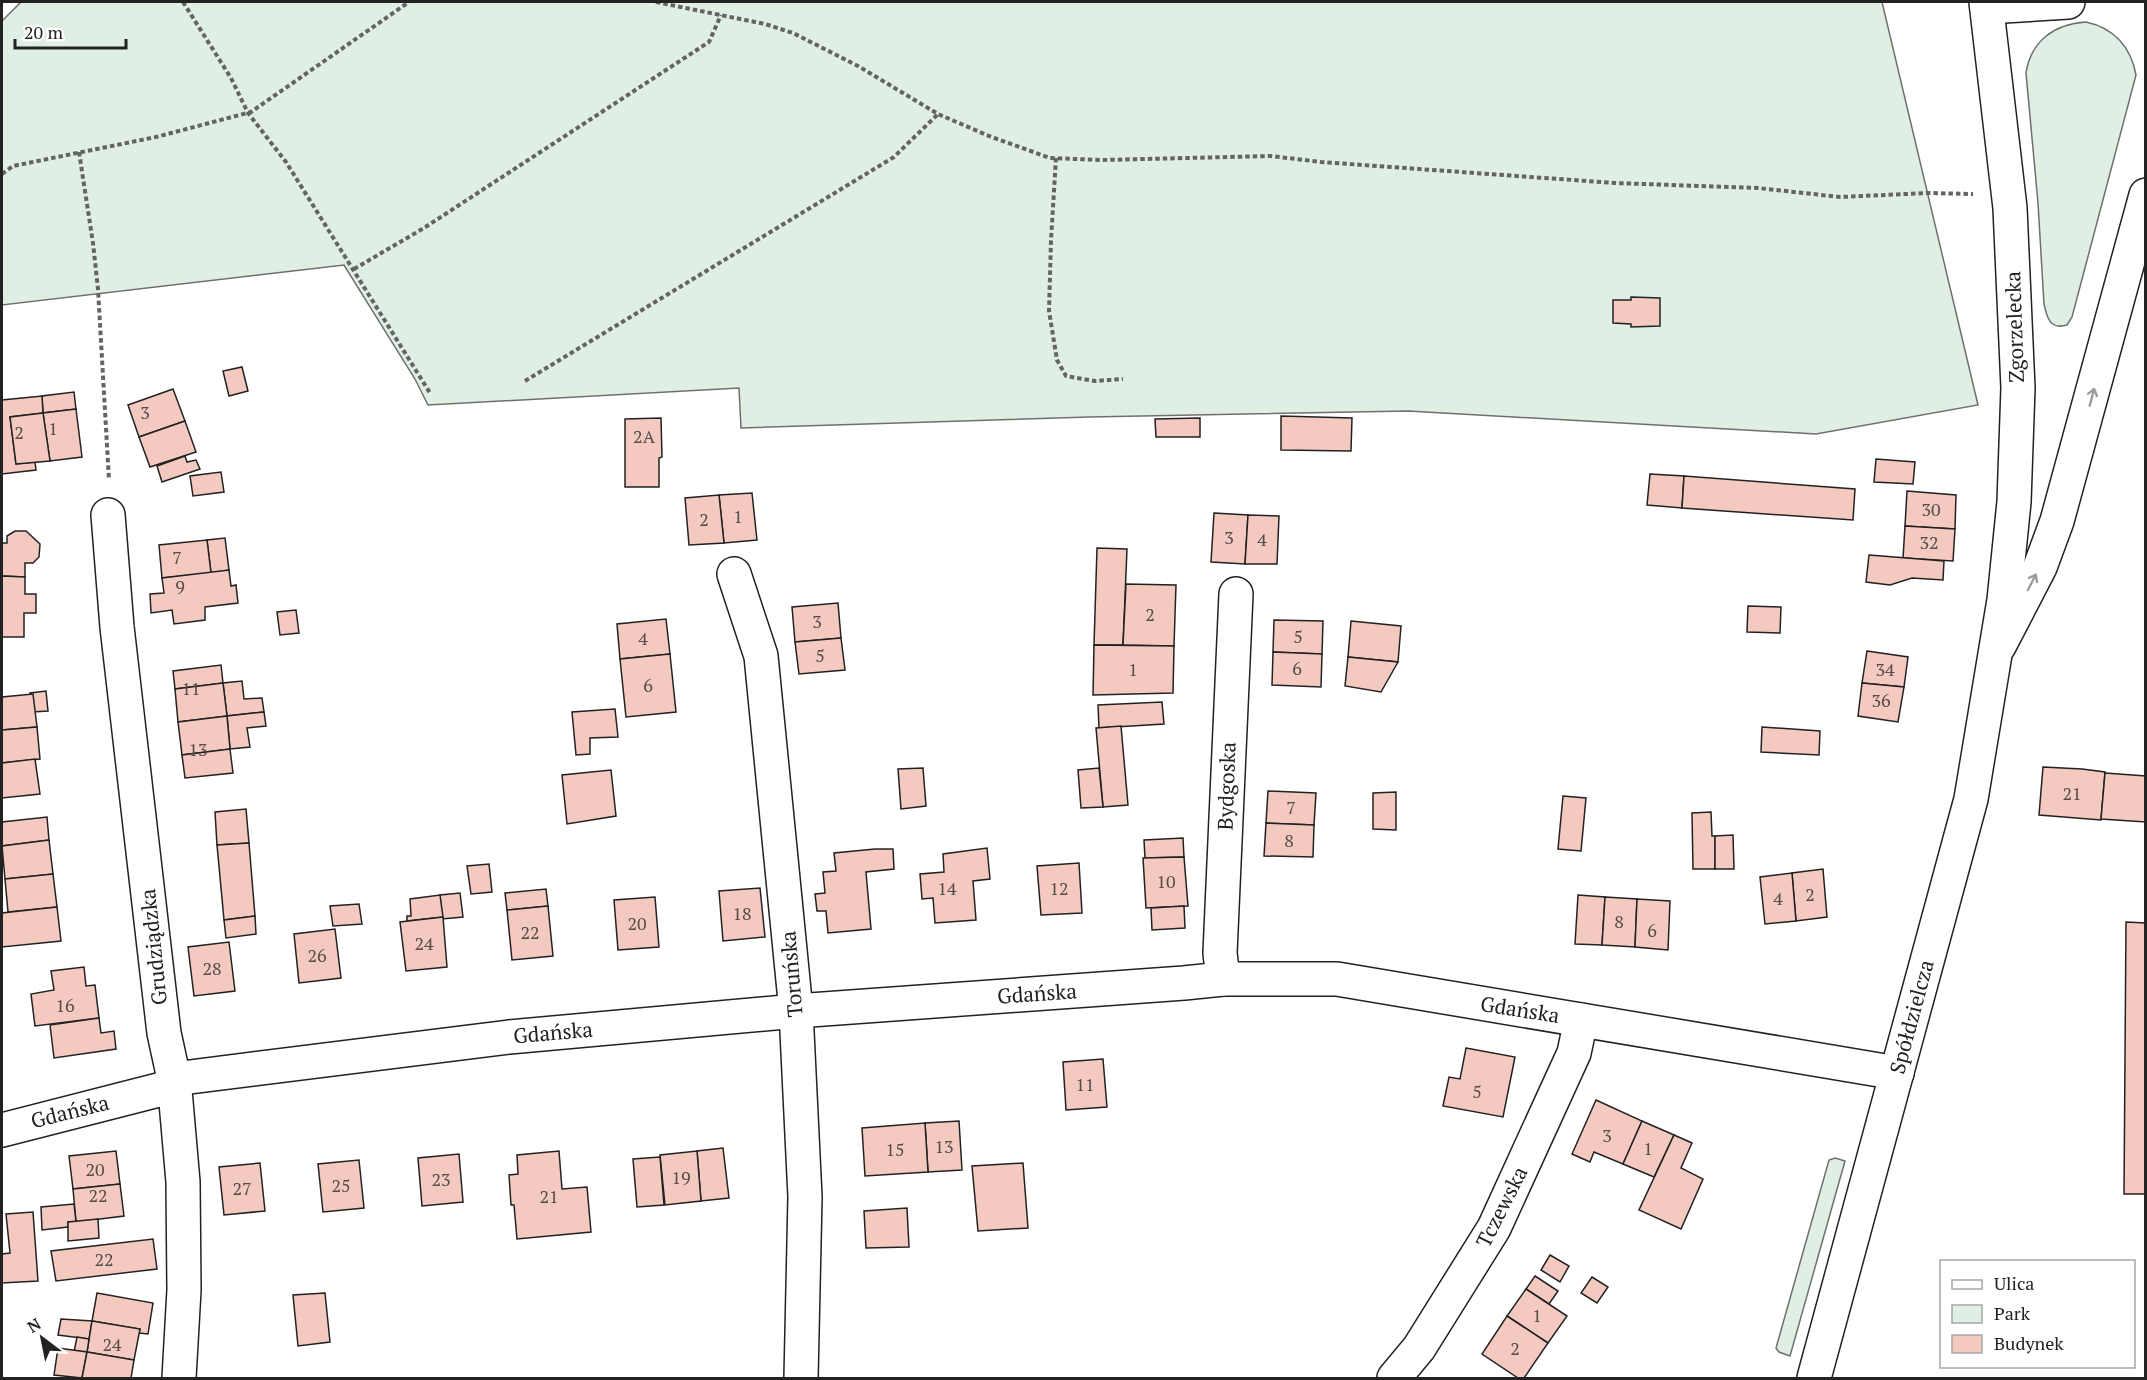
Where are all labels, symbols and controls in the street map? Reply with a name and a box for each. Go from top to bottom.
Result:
scale bar [15,12,126,50]
text: 20 m [24,20,64,44]
street label: Zgorzelecka [1998,270,2030,383]
one-way arrow [2087,388,2098,407]
house number: 3 [140,400,150,424]
house number: 1 [48,416,58,440]
house number: 2 [14,420,24,444]
house number: 2A [633,424,656,448]
house number: 30 [1921,497,1941,521]
house number: 1 [733,504,743,528]
house number: 2 [699,507,709,531]
house number: 3 [1224,525,1234,549]
house number: 4 [1257,527,1267,551]
house number: 32 [1919,530,1939,554]
house number: 7 [172,545,182,569]
house number: 9 [175,574,185,598]
one-way arrow [2027,574,2038,592]
house number: 2 [1145,602,1155,626]
house number: 3 [812,609,822,633]
house number: 5 [1293,624,1303,648]
house number: 4 [638,626,648,650]
house number: 5 [815,643,825,667]
house number: 6 [1292,656,1302,680]
house number: 1 [1128,657,1138,681]
house number: 34 [1875,657,1895,681]
house number: 6 [643,673,653,697]
house number: 11 [181,676,201,700]
house number: 36 [1871,688,1891,712]
house number: 13 [188,737,208,761]
street label: Bydgoska [1210,741,1242,831]
house number: 21 [2062,781,2082,805]
house number: 7 [1286,795,1296,819]
house number: 8 [1284,828,1294,852]
house number: 10 [1156,869,1176,893]
house number: 14 [937,876,957,900]
house number: 12 [1049,876,1069,900]
house number: 2 [1805,882,1815,906]
house number: 4 [1773,886,1783,910]
street label: Grudziądzka [133,887,173,1007]
house number: 18 [732,901,752,925]
house number: 8 [1614,909,1624,933]
house number: 20 [627,911,647,935]
house number: 6 [1647,918,1657,942]
house number: 22 [520,920,540,944]
street label: Toruńska [773,929,809,1018]
house number: 24 [414,931,434,955]
house number: 26 [307,943,327,967]
house number: 28 [202,956,222,980]
street label: Spółdzielcza [1882,956,1940,1077]
street label: Gdańska [996,976,1078,1010]
street label: Gdańska [1479,989,1562,1029]
house number: 16 [55,993,75,1017]
street label: Gdańska [512,1015,594,1049]
house number: 11 [1075,1072,1095,1096]
house number: 5 [1472,1079,1482,1103]
street label: Gdańska [28,1088,112,1134]
house number: 3 [1602,1123,1612,1147]
house number: 13 [934,1134,954,1158]
house number: 1 [1643,1136,1653,1160]
house number: 15 [885,1137,905,1161]
house number: 20 [85,1157,105,1181]
street label: Tczewska [1469,1161,1534,1252]
house number: 19 [671,1165,691,1189]
house number: 23 [431,1167,451,1191]
house number: 25 [331,1173,351,1197]
house number: 27 [232,1176,252,1200]
house number: 22 [88,1183,108,1207]
house number: 21 [539,1184,559,1208]
house number: 22 [94,1247,114,1271]
legend [1940,1260,2135,1368]
text: Ulica [1994,1271,2034,1295]
text: Park [1994,1301,2031,1325]
house number: 1 [1532,1303,1542,1327]
north arrow [12,1308,72,1368]
text: N [23,1313,45,1338]
text: Budynek [1994,1331,2064,1355]
house number: 24 [102,1332,122,1356]
house number: 2 [1510,1336,1520,1360]

